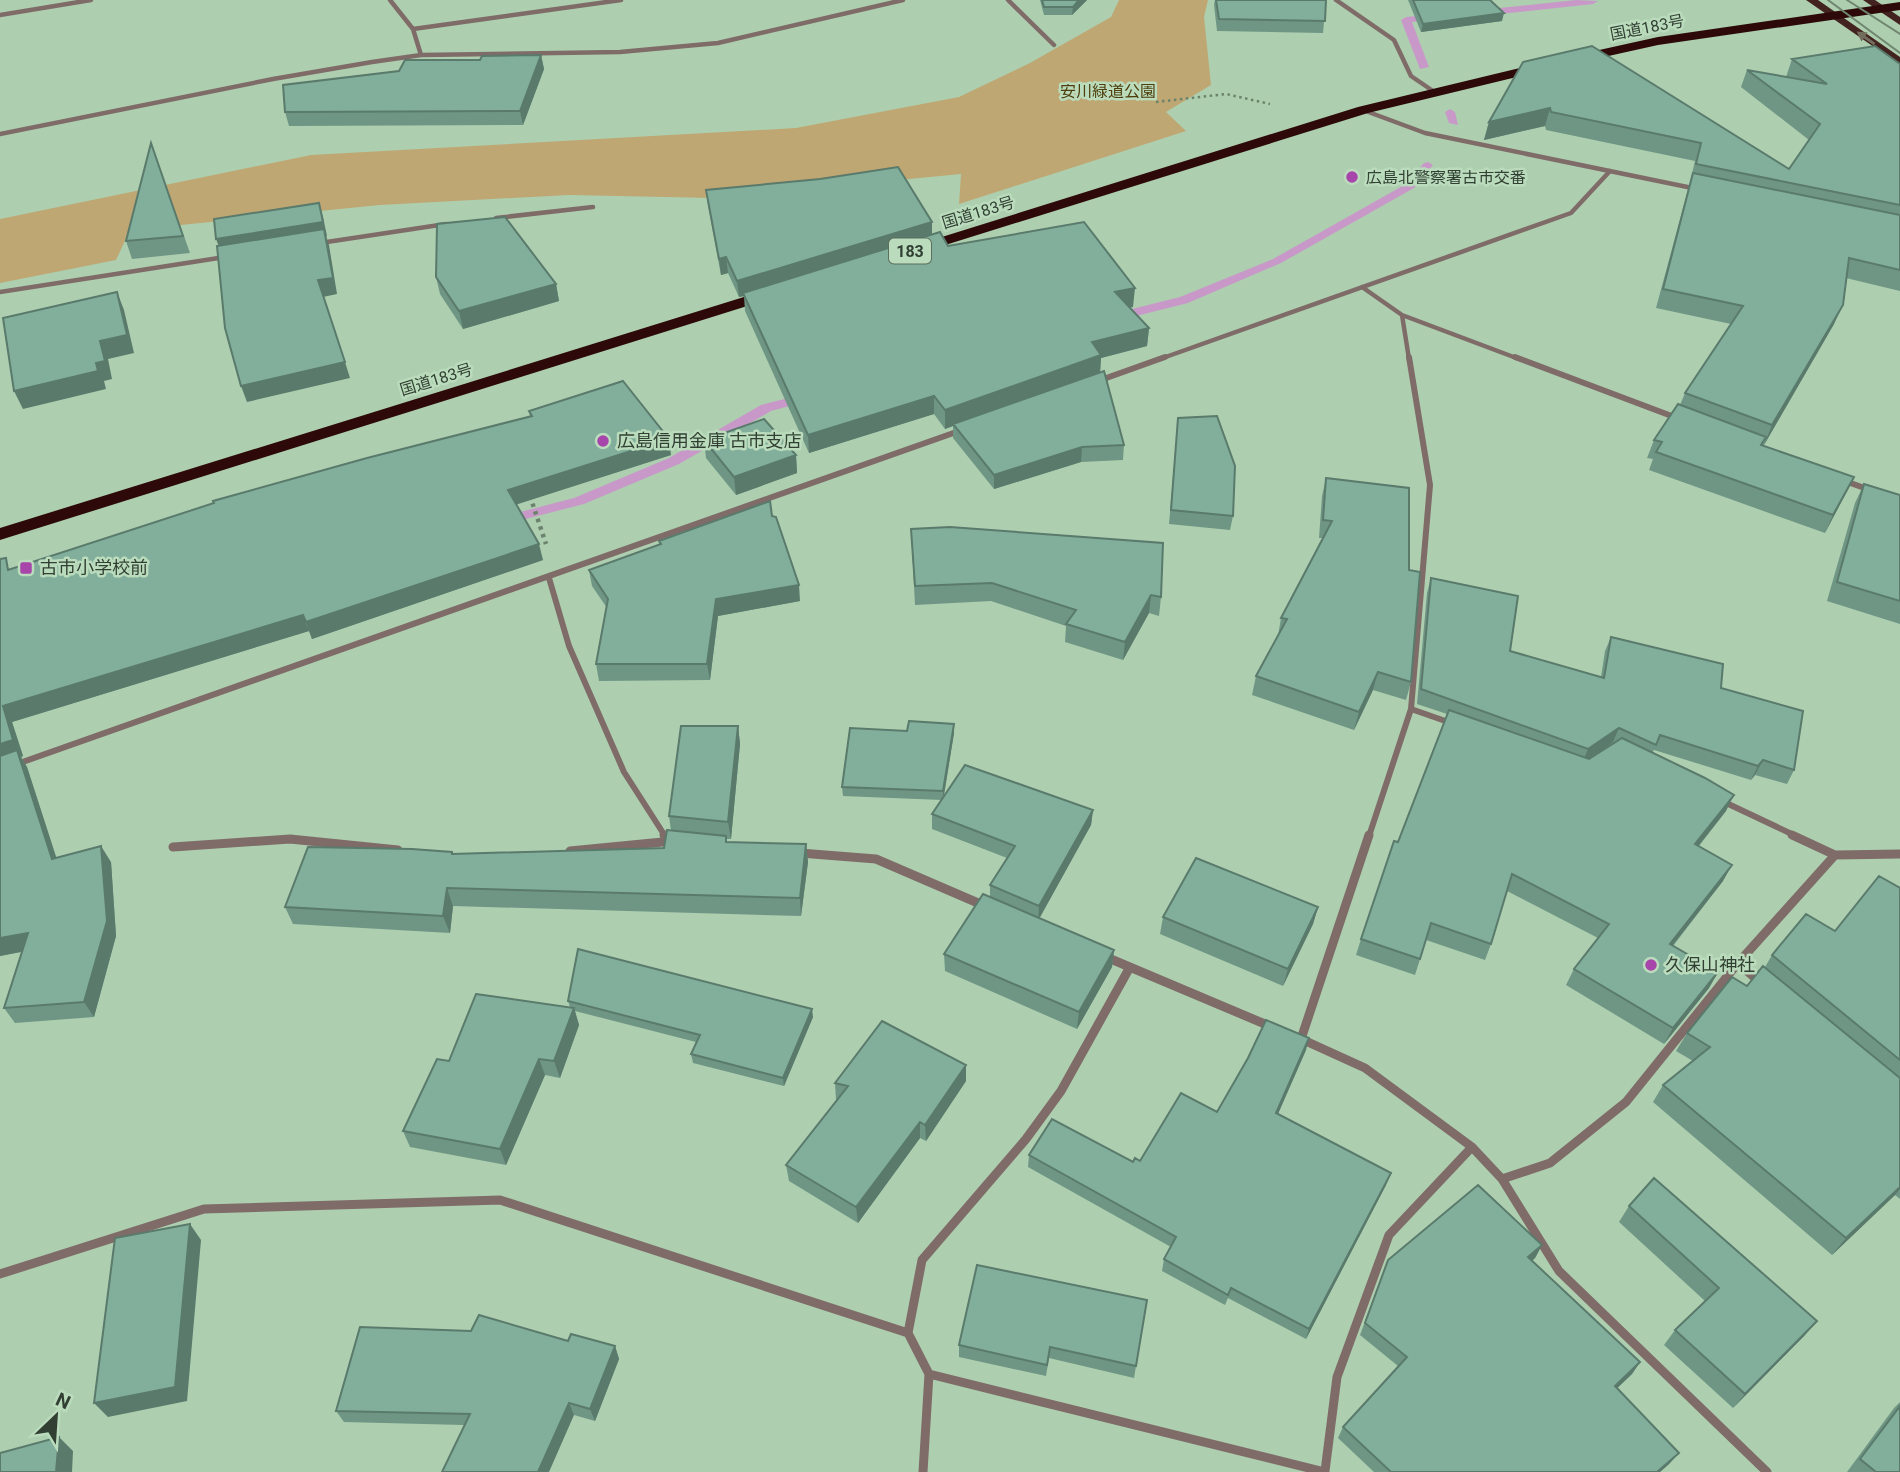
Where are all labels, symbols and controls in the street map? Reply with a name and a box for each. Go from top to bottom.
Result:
street label: 国道183号 [1608,11,1686,44]
one-way arrow [1857,31,1875,45]
park label: 安川緑道公園 [1060,82,1156,101]
place label: 広島北警察署古市交番 [1366,168,1526,187]
marker: 広島北警察署古市交番 [1344,169,1360,185]
street label: 国道183号 [940,192,1017,233]
road number: 183 [889,238,931,264]
street label: 国道183号 [398,359,475,400]
place label: 広島信用金庫 古市支店 [617,430,801,451]
marker: 広島信用金庫 古市支店 [595,433,611,449]
place label: 古市小学校前 [40,557,148,578]
marker: 古市小学校前 [18,560,34,576]
place label: 久保山神社 [1665,954,1755,975]
marker: 久保山神社 [1643,957,1659,973]
north arrow [21,1381,91,1451]
text: N [52,1388,74,1414]

